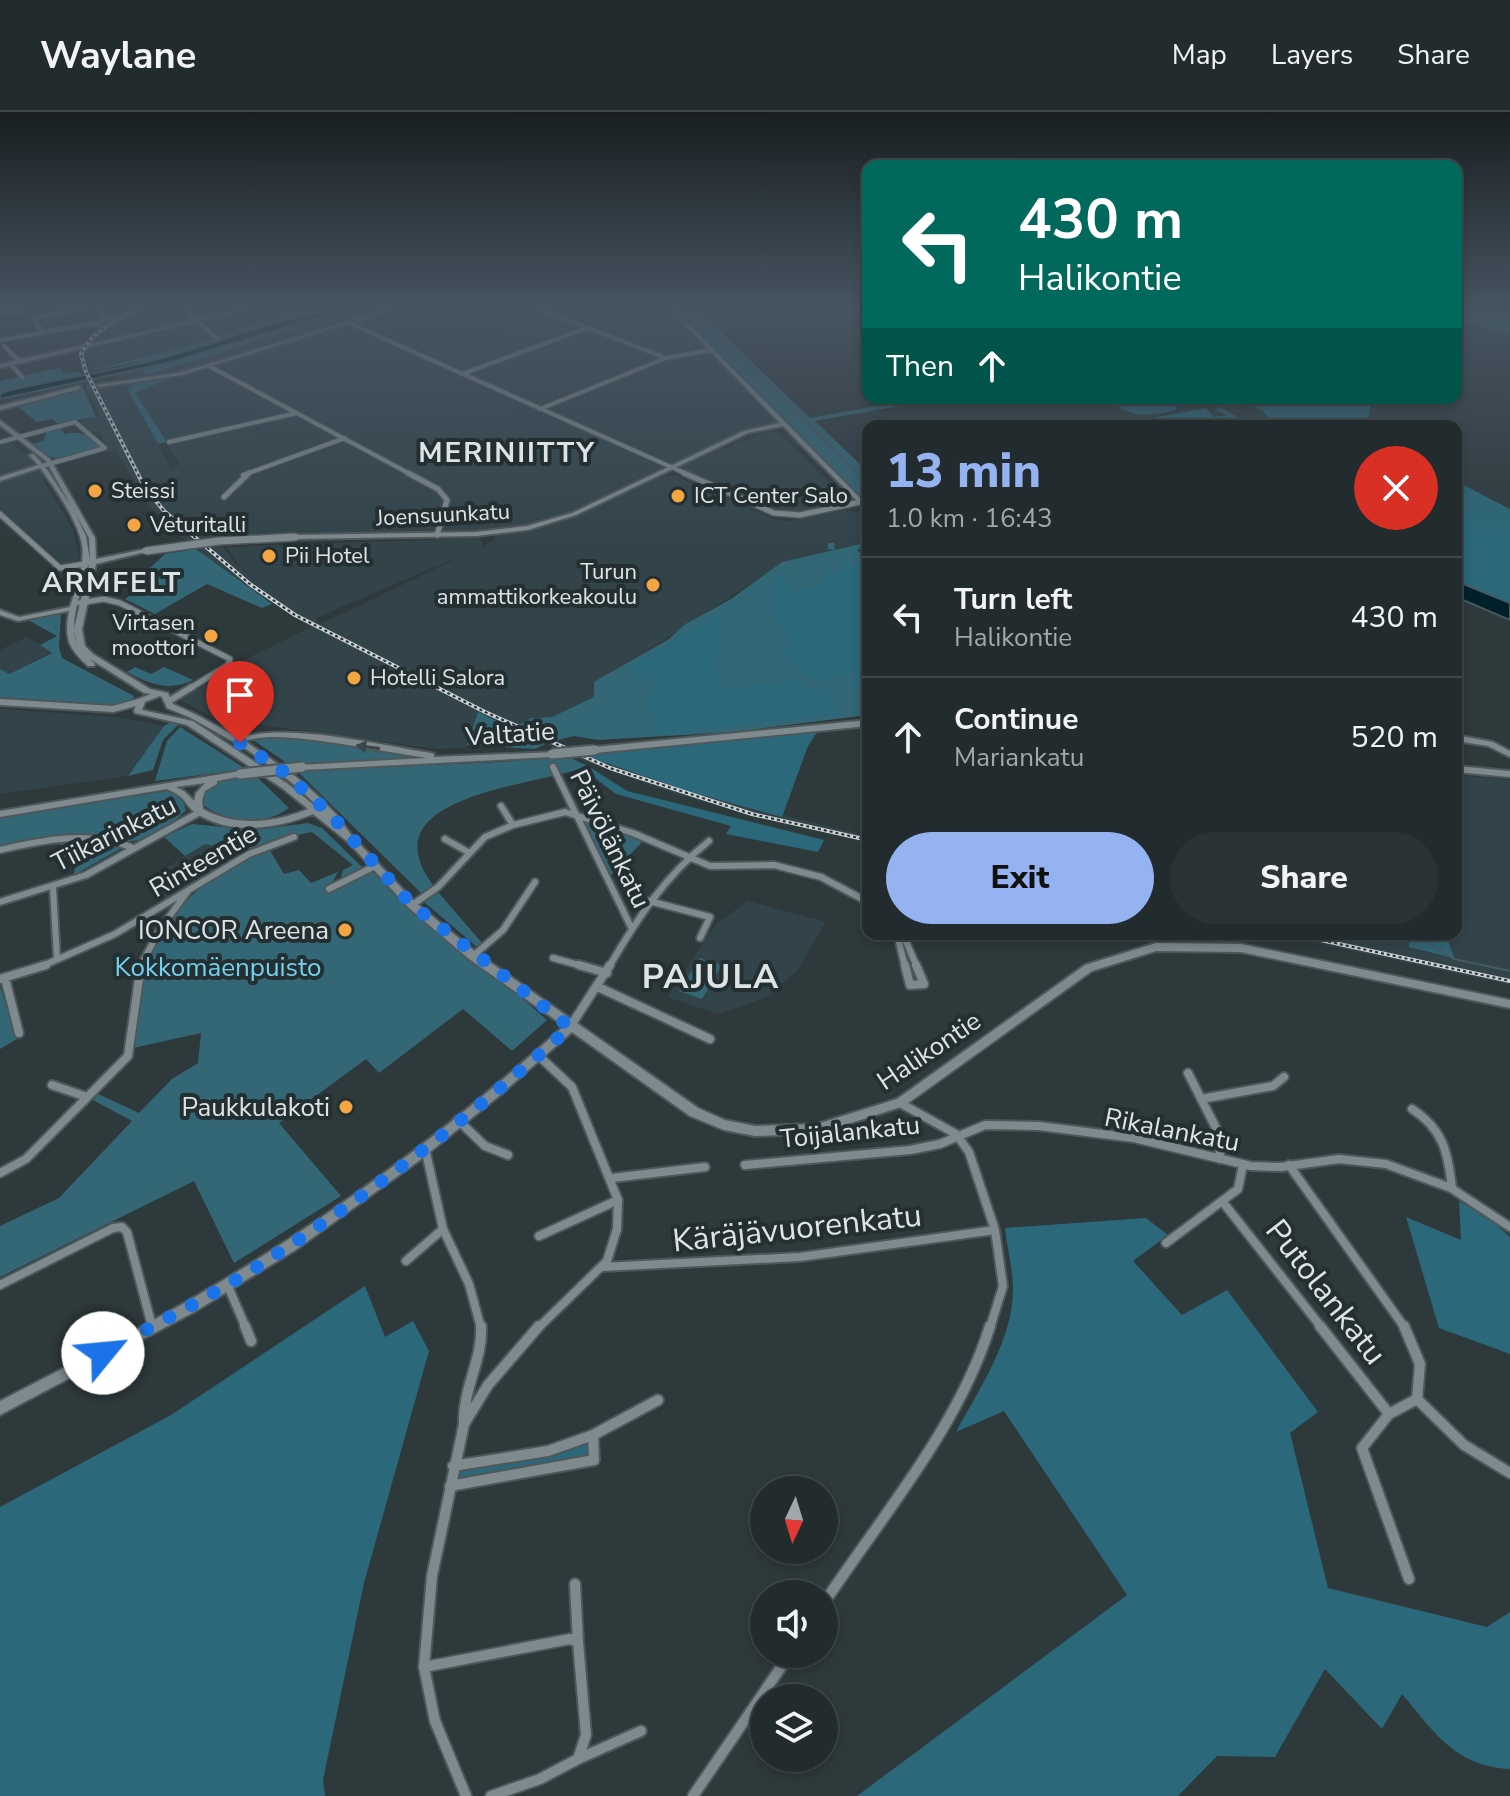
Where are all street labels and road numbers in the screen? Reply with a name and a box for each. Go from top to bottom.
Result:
street label: Joensuunkatu [374,497,511,534]
street label: Valtatie [463,713,556,755]
street label: Päivölänkatu [561,764,659,914]
street label: Tiikarinkatu [46,788,182,880]
street label: Rinteentie [143,816,263,906]
street label: Halikontie [870,1003,988,1099]
street label: Rikalankatu [1102,1100,1242,1160]
street label: Toijalankatu [778,1107,922,1157]
street label: Käräjävuorenkatu [670,1194,924,1262]
street label: Putolankatu [1256,1210,1396,1374]

